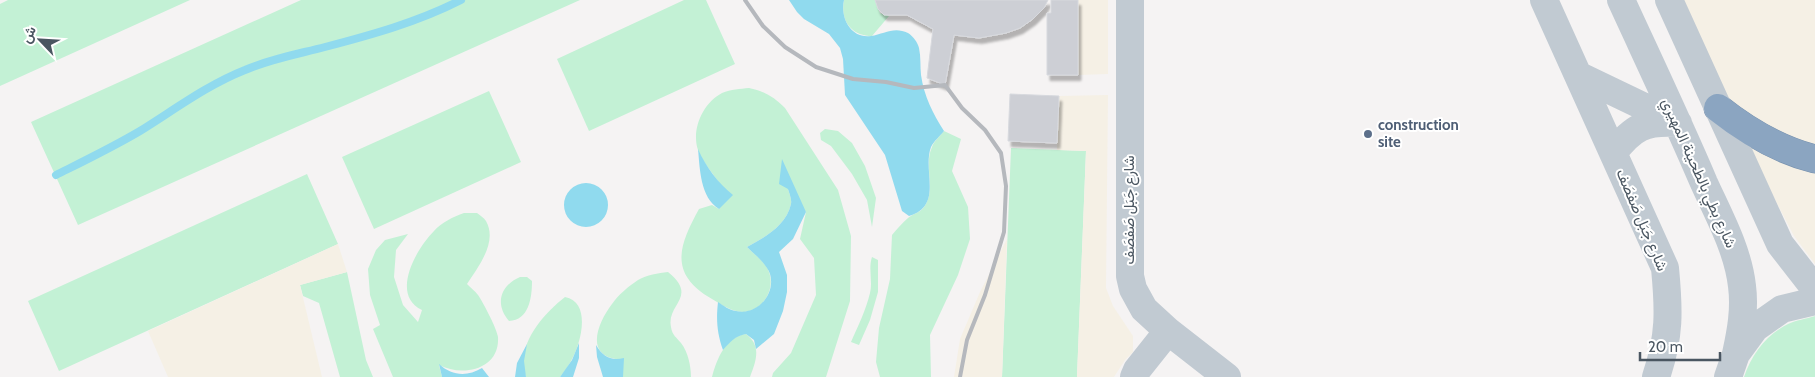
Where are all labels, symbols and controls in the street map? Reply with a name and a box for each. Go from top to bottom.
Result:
north arrow [15,15,65,65]
text: ش [17,23,40,46]
street label: شارع بطي بالطحينة المهيري [1654,95,1740,252]
place label: construction site [1378,116,1459,151]
marker: construction site [1362,128,1374,140]
street label: شارع جَبَل صَفصَف [1120,155,1140,265]
street label: شارع جَبَل صَفصَف [1611,166,1672,275]
scale bar [1640,330,1720,362]
text: 20 m [1648,338,1683,356]

